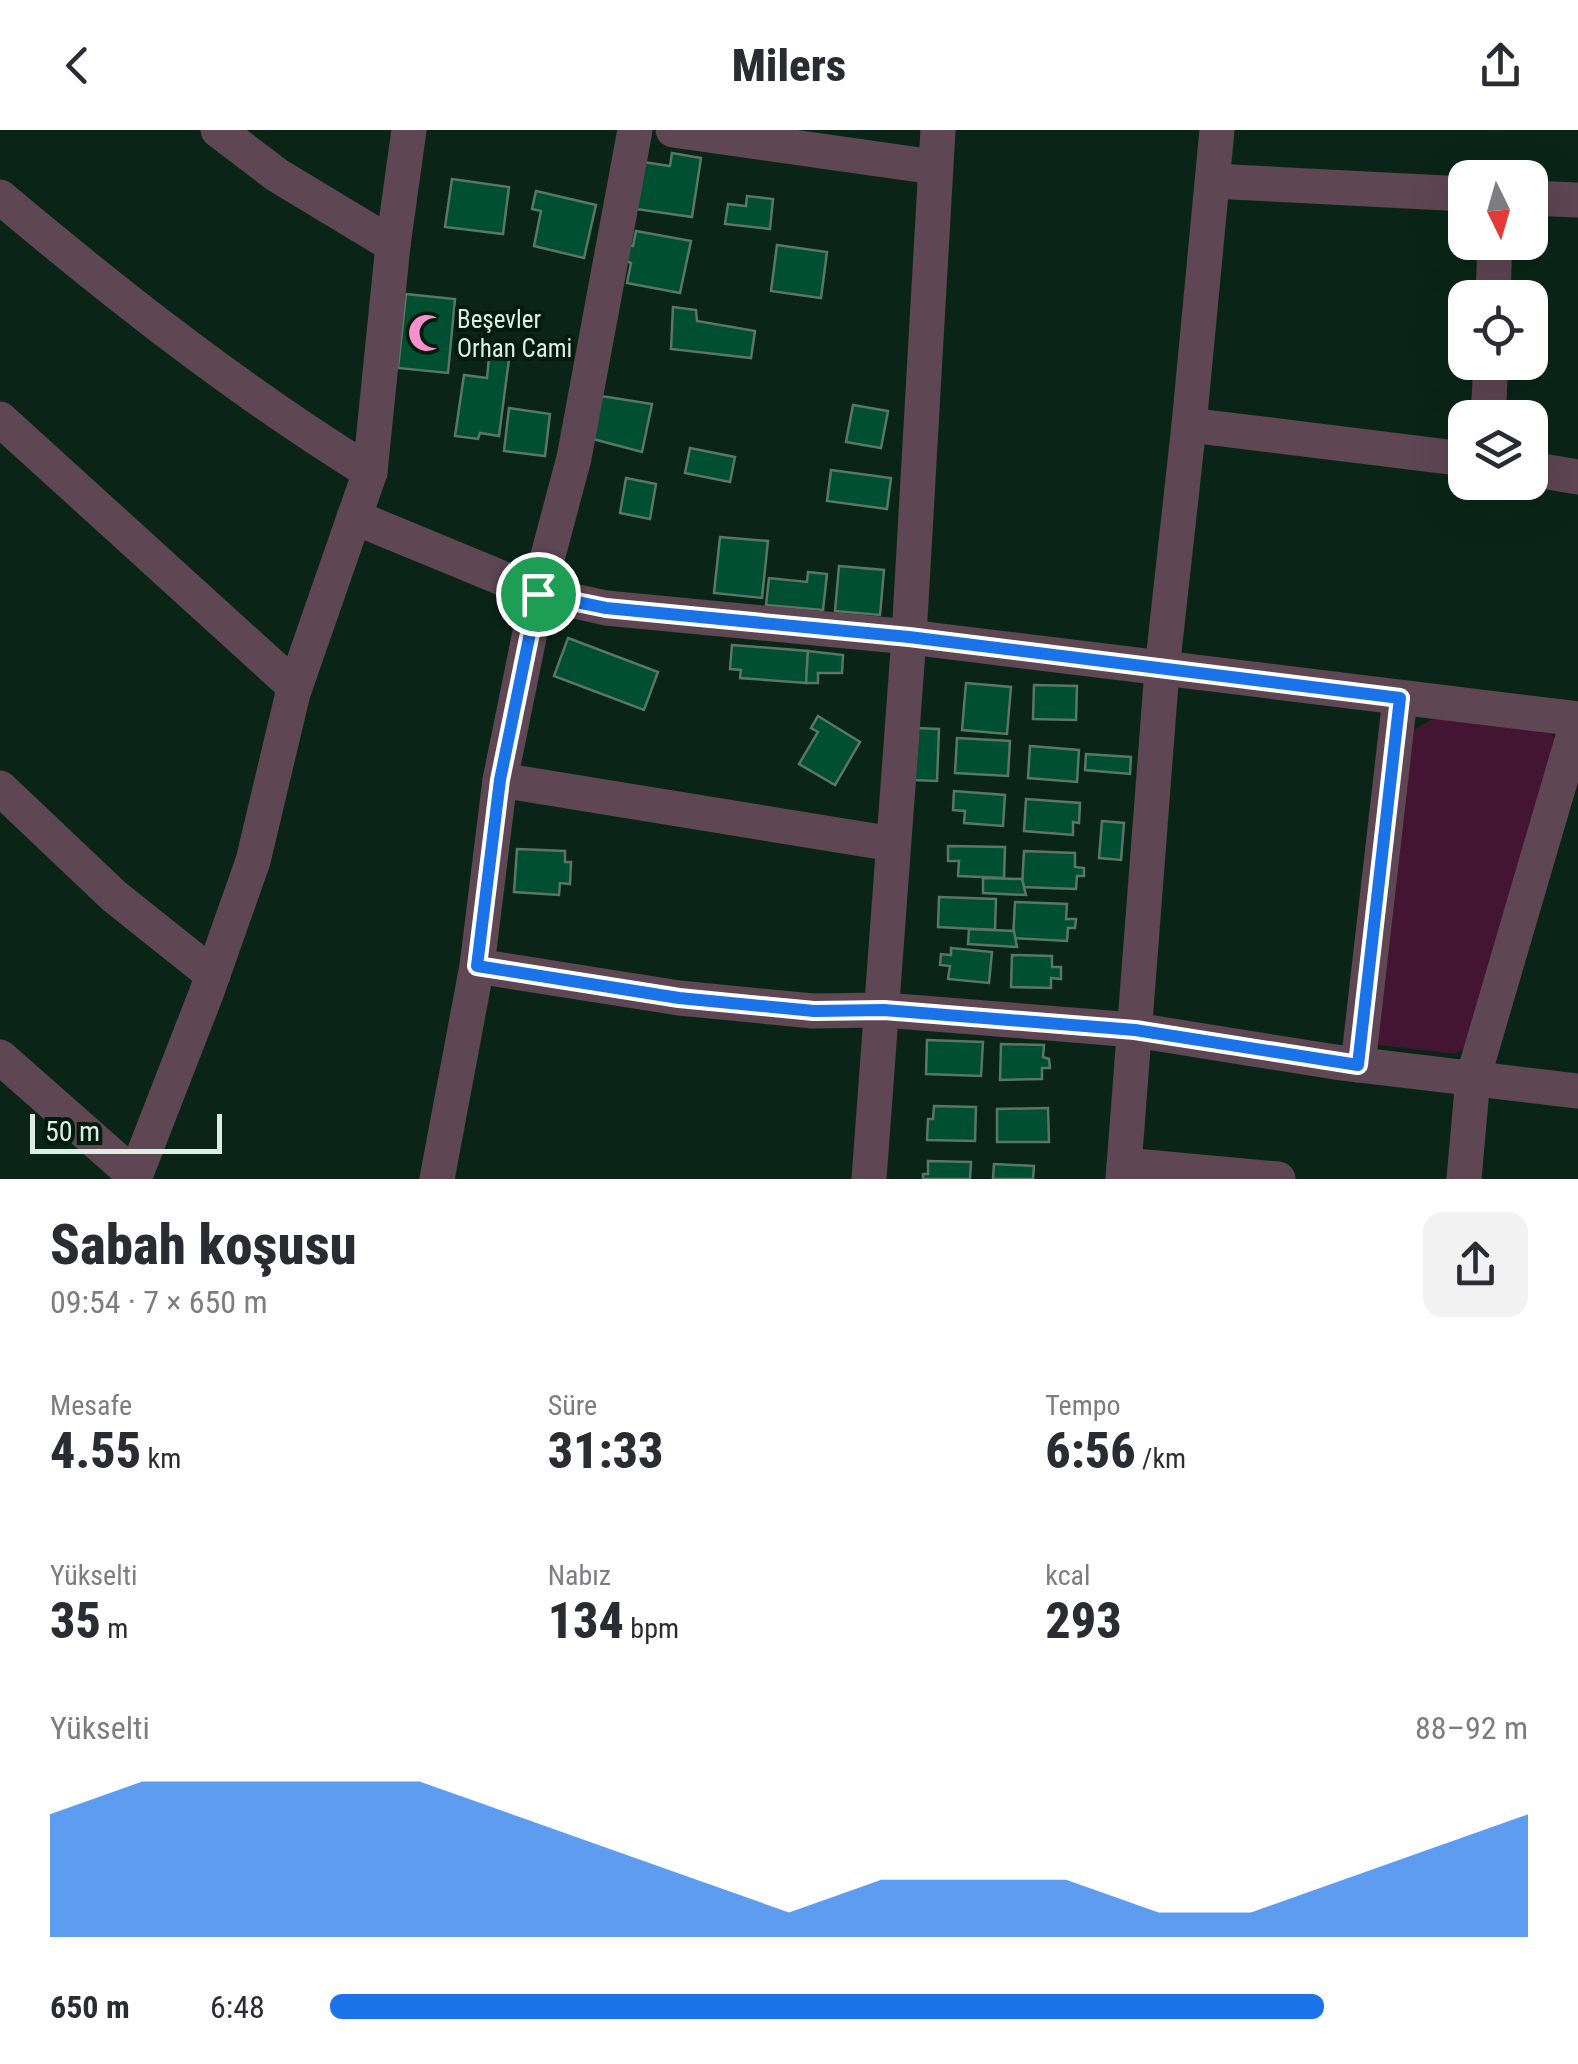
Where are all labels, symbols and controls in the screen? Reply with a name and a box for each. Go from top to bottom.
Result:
icon: back [50,38,105,93]
icon: share [1473,38,1528,93]
text: Milers [732,39,846,92]
north arrow [1448,160,1548,260]
map controls [1448,160,1548,500]
button: locate [1448,280,1548,380]
place label: Beşevler Orhan Cami [457,305,572,363]
mosque icon: Beşevler Orhan Cami [406,312,448,354]
button: layers [1448,400,1548,500]
pin [496,552,581,637]
icon: arrive [511,567,566,622]
scale bar [30,1109,222,1154]
text: 50 m [45,1115,100,1148]
button: share [1423,1212,1528,1317]
text: Sabah koşusu [50,1213,357,1277]
text: 09:54 · 7 × 650 m [50,1283,268,1321]
text: Mesafe [50,1389,132,1422]
text: Süre [548,1389,597,1422]
text: Tempo [1045,1389,1121,1422]
text: 4.55 [50,1422,141,1480]
text: 31:33 [548,1422,663,1480]
text: 6:56 [1045,1422,1136,1480]
text: km [141,1442,181,1475]
text: /km [1136,1442,1186,1475]
text: Yükselti [50,1559,137,1592]
text: Nabız [548,1559,611,1592]
text: kcal [1045,1559,1090,1592]
text: 35 [50,1592,101,1650]
text: 134 [548,1592,624,1650]
text: 293 [1045,1592,1122,1650]
text: m [101,1612,128,1645]
text: bpm [624,1612,679,1645]
text: Yükselti [50,1709,150,1747]
text: 88–92 m [1415,1709,1528,1747]
text: 650 m [50,1988,130,2026]
text: 6:48 [210,1988,265,2026]

